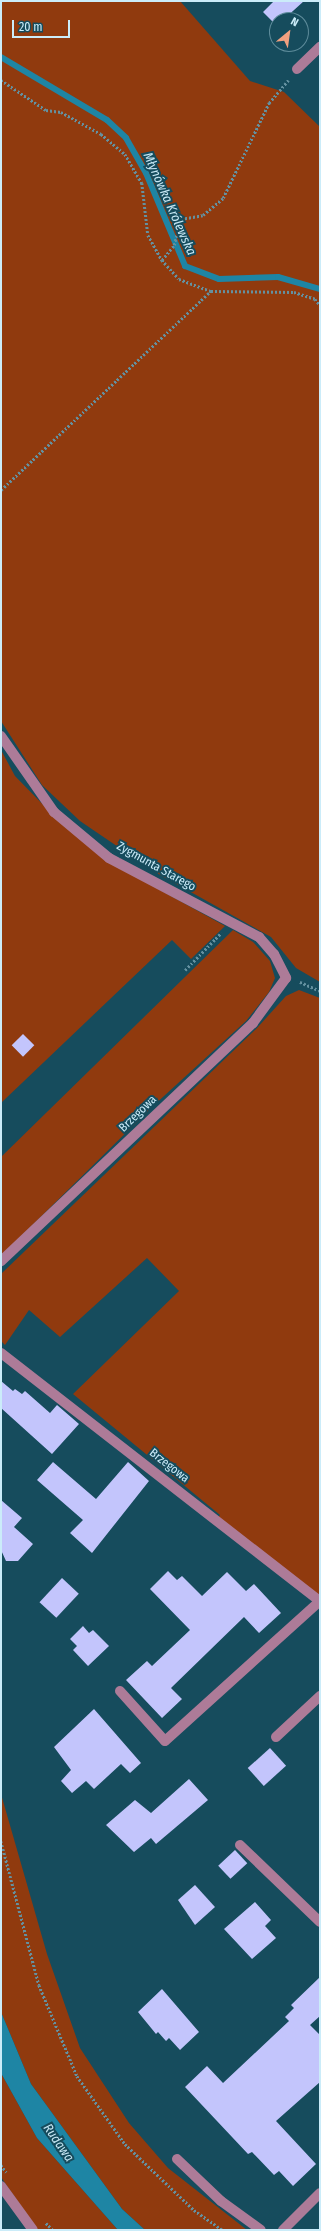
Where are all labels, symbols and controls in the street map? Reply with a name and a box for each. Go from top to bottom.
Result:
scale bar [14,12,72,38]
north arrow [269,12,309,52]
text: N [289,15,301,29]
text: 20 m [19,20,43,34]
water label: Młynówka Królewska [139,150,199,258]
street label: Zygmunta Starego [114,839,198,895]
street label: Brzegowa [116,1093,160,1135]
street label: Brzegowa [146,1446,192,1486]
water label: Rudawa [39,2121,77,2165]

